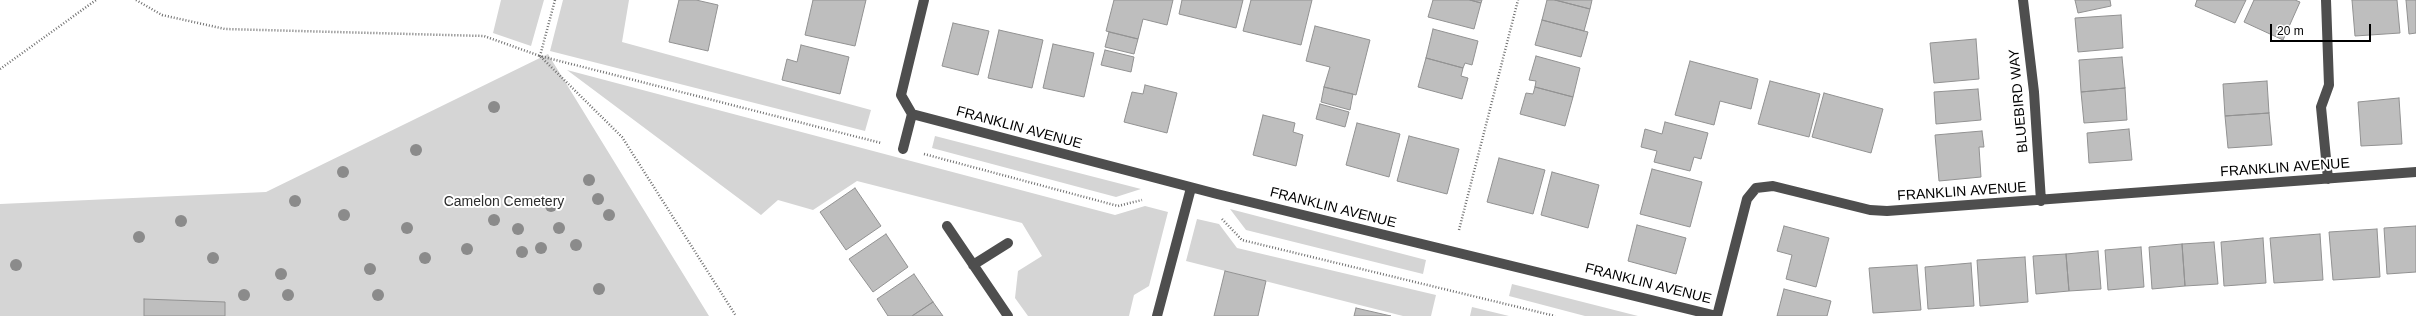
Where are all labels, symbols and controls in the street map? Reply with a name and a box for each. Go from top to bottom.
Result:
scale bar [2272,16,2373,42]
text: 20 m [2277,24,2304,38]
street label: BLUEBIRD WAY [2006,48,2032,154]
street label: FRANKLIN AVENUE [954,103,1084,153]
street label: FRANKLIN AVENUE [2220,155,2350,181]
street label: FRANKLIN AVENUE [1897,179,2027,205]
street label: FRANKLIN AVENUE [1268,184,1398,232]
park label: Camelon Cemetery [444,194,564,210]
street label: FRANKLIN AVENUE [1583,260,1713,308]

